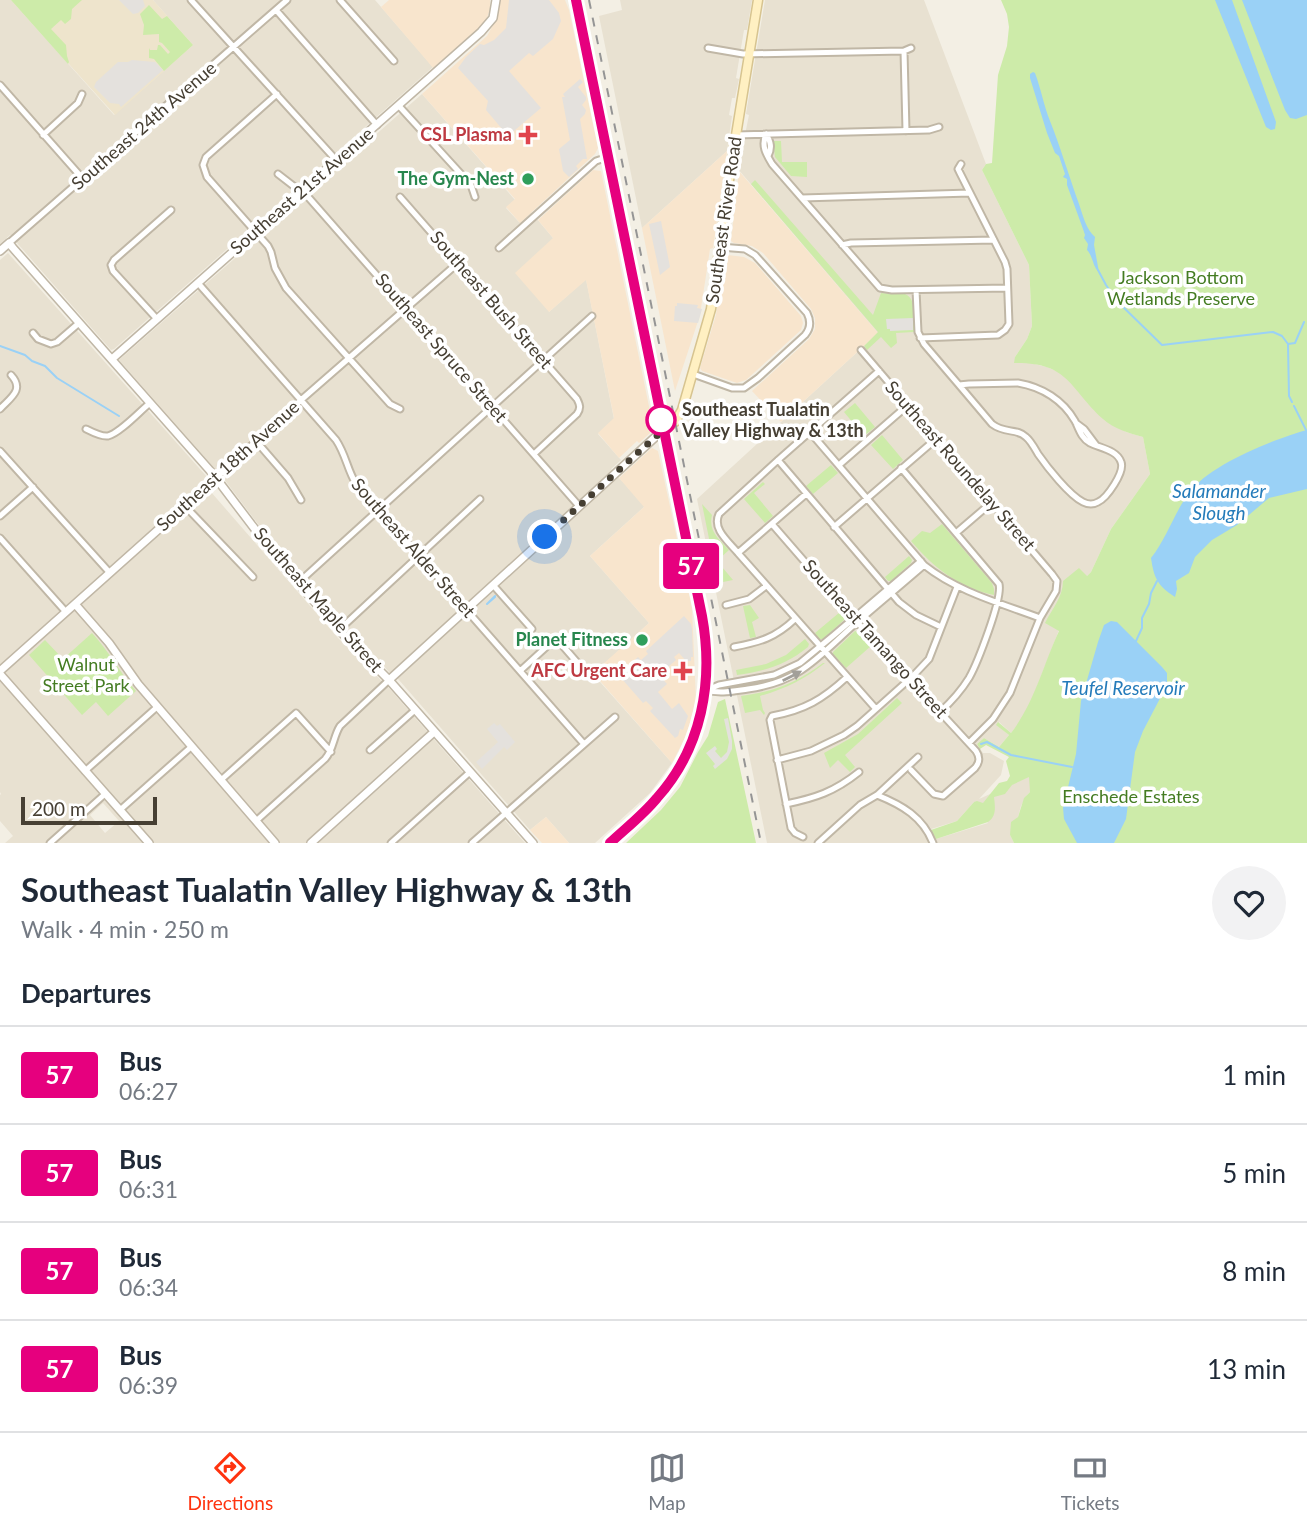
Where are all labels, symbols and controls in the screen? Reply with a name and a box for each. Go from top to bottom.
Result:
street label: Southeast 24th Avenue [66,56,220,194]
street label: Southeast 21st Avenue [225,122,377,258]
place label: CSL Plasma [420,123,512,145]
marker: CSL Plasma [518,125,538,145]
street label: Southeast River Road [700,135,746,305]
place label: The Gym-Nest [397,167,514,189]
marker: The Gym-Nest [520,171,536,187]
street label: Southeast Bush Street [426,226,558,373]
park label: Jackson Bottom Wetlands Preserve [1107,266,1255,309]
street label: Southeast Spruce Street [371,268,513,427]
street label: Southeast Roundelay Street [881,376,1041,555]
street label: Southeast 18th Avenue [151,395,303,535]
place label: Southeast Tualatin Valley Highway & 13th [681,398,864,441]
marker: Southeast Tualatin Valley Highway & 13th [646,405,676,435]
street label: Southeast Alder Street [347,473,481,622]
water label: Salamander Slough [1172,479,1266,524]
your location [527,519,562,554]
street label: Southeast Maple Street [250,522,388,677]
line badge: 57 [660,543,722,589]
text: 57 [677,551,705,580]
street label: Southeast Tamango Street [799,554,953,723]
place label: Planet Fitness [516,628,628,650]
marker: Planet Fitness [634,632,650,648]
park label: Walnut Street Park [42,653,130,696]
place label: AFC Urgent Care [530,659,667,681]
marker: AFC Urgent Care [673,661,693,681]
one-way arrow [782,670,802,682]
water label: Teufel Reservoir [1061,676,1185,699]
park label: Enschede Estates [1062,785,1200,807]
scale bar [21,794,158,826]
text: 200 m [32,797,86,820]
button: heart [1212,866,1286,940]
text: Southeast Tualatin Valley Highway & 13th [21,869,632,909]
text: Walk · 4 min · 250 m [21,915,229,943]
text: Departures [21,977,151,1009]
text: Bus [119,1045,162,1077]
text: 1 min [1222,1059,1286,1091]
text: 57 [46,1060,73,1089]
text: 06:27 [119,1077,178,1105]
text: Bus [119,1143,162,1175]
text: 5 min [1222,1157,1286,1189]
text: 57 [46,1158,73,1187]
text: 06:31 [119,1175,178,1203]
text: Bus [119,1241,162,1273]
text: 8 min [1222,1255,1286,1287]
text: 57 [46,1256,73,1285]
text: 06:34 [119,1273,178,1301]
text: Bus [119,1339,162,1371]
text: 13 min [1207,1353,1286,1385]
text: 57 [46,1354,73,1383]
text: 06:39 [119,1371,178,1399]
tab: Directions [187,1449,273,1514]
tab: Map [648,1449,686,1514]
tab: Tickets [1061,1449,1120,1514]

